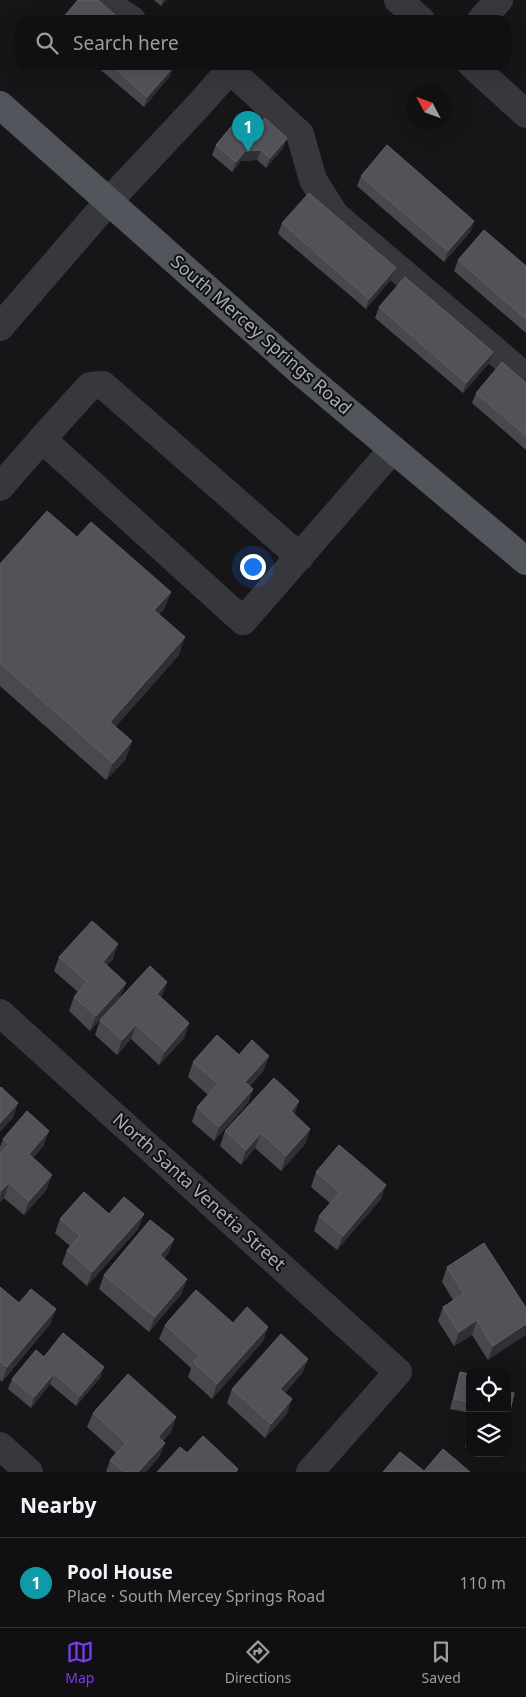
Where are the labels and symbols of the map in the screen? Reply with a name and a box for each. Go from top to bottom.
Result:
north arrow [406,85,451,130]
pin: 1 [232,111,264,152]
street label: South Mercey Springs Road [166,249,357,419]
your location [240,554,266,580]
street label: North Santa Venetia Street [108,1107,292,1276]

